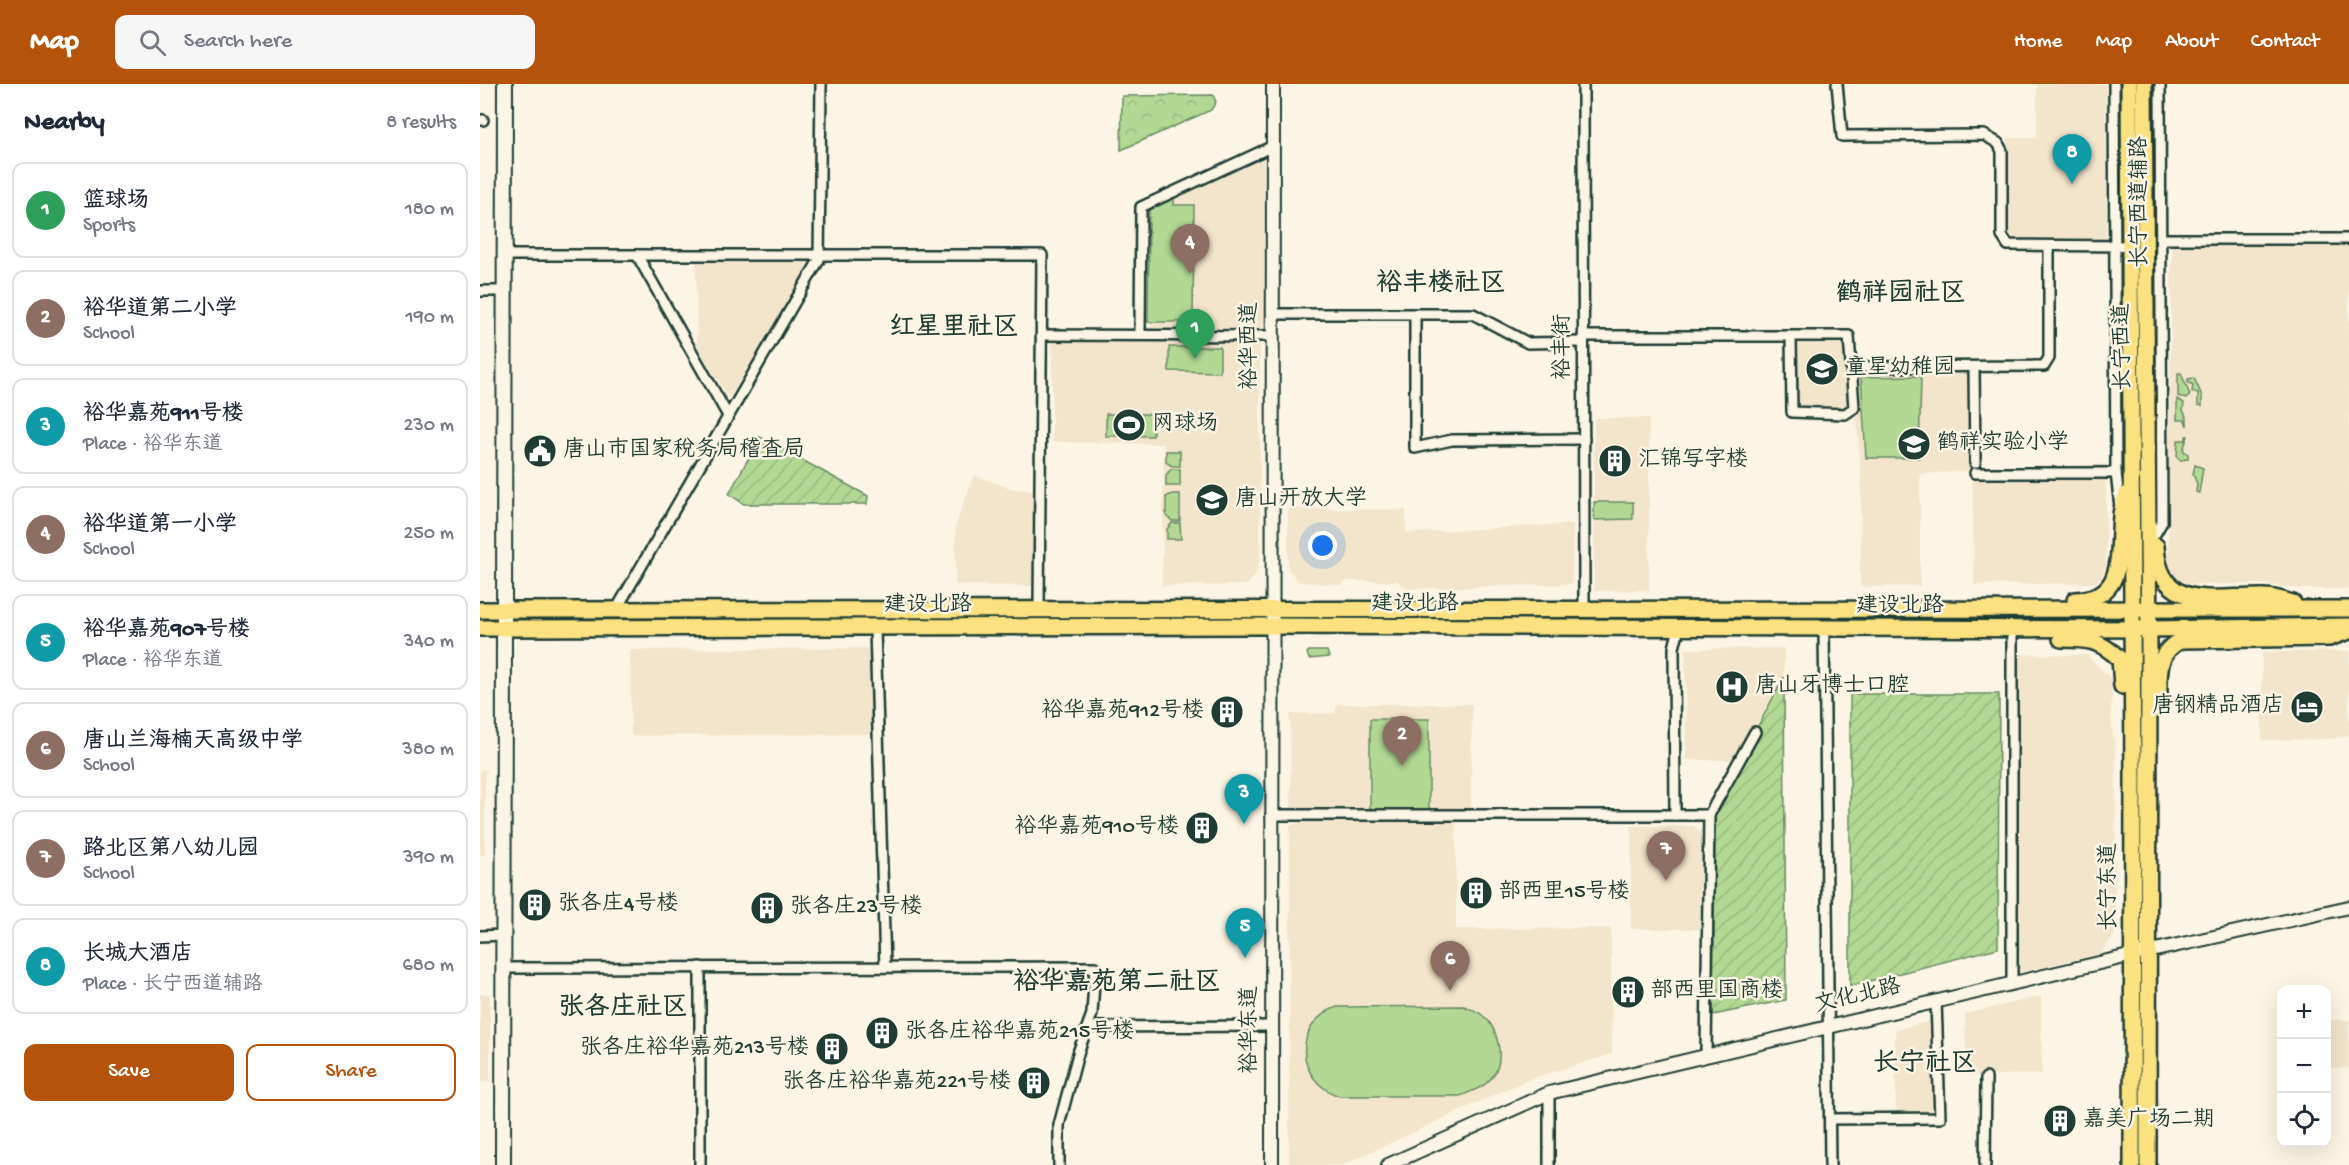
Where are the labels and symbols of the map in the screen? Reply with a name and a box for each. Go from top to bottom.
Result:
pin: 8 [2052,135,2092,184]
street label: 长宁西道辅路 [2126,136,2154,268]
pin: 4 [1170,224,1210,274]
district label: 裕丰楼社区 [1376,268,1506,301]
district label: 鹤祥园社区 [1836,279,1966,311]
street label: 裕华西道 [1237,302,1264,390]
street label: 长宁西道 [2109,303,2138,391]
pin: 1 [1176,310,1214,359]
district label: 红星里社区 [889,313,1019,345]
street label: 裕丰街 [1550,314,1577,380]
school or university icon: 童星幼稚园 [1804,351,1840,387]
place label: 童星幼稚园 [1845,355,1955,382]
sports icon: 网球场 [1111,407,1147,443]
place label: 网球场 [1152,411,1218,438]
school or university icon: 鹤祥实验小学 [1896,426,1932,462]
place label: 鹤祥实验小学 [1937,430,2069,457]
public building icon: 唐山市国家税务局稽查局 [522,433,558,469]
place label: 唐山市国家税务局稽查局 [563,436,805,464]
building icon: 汇锦写字楼 [1597,443,1633,479]
place label: 汇锦写字楼 [1638,446,1748,474]
school or university icon: 唐山开放大学 [1194,482,1230,518]
place label: 唐山开放大学 [1235,485,1367,513]
your location [1308,531,1337,560]
street label: 建设北路 [1371,590,1459,618]
street label: 建设北路 [884,591,972,619]
street label: 建设北路 [1856,592,1944,620]
hospital icon: 唐山牙博士口腔 [1714,669,1750,705]
place label: 唐山牙博士口腔 [1755,672,1909,700]
hotel icon: 唐钢精品酒店 [2289,689,2325,725]
place label: 唐钢精品酒店 [2152,692,2284,720]
building icon: 裕华嘉苑912号楼 [1209,694,1245,730]
place label: 裕华嘉苑912号楼 [1041,697,1204,725]
pin: 2 [1382,716,1422,766]
pin: 3 [1224,774,1263,824]
building icon: 裕华嘉苑910号楼 [1184,810,1220,846]
place label: 裕华嘉苑910号楼 [1015,813,1179,841]
pin: 7 [1646,832,1686,881]
street label: 长宁东道 [2096,843,2123,931]
building icon: 部西里15号楼 [1458,875,1494,911]
place label: 部西里15号楼 [1499,879,1629,906]
building icon: 张各庄4号楼 [517,887,553,923]
building icon: 张各庄23号楼 [749,890,785,926]
place label: 张各庄4号楼 [558,891,678,918]
place label: 张各庄23号楼 [790,894,922,921]
pin: 5 [1226,908,1264,958]
pin: 6 [1430,942,1470,991]
district label: 裕华嘉苑第二社区 [1013,967,1221,1000]
street label: 文化北路 [1812,972,1904,1020]
building icon: 部西里国商楼 [1610,974,1646,1010]
place label: 部西里国商楼 [1651,978,1783,1005]
street label: 裕华东道 [1237,986,1264,1074]
district label: 张各庄社区 [558,992,688,1025]
building icon: 张各庄裕华嘉苑215号楼 [864,1015,900,1051]
place label: 张各庄裕华嘉苑215号楼 [905,1018,1134,1046]
building icon: 张各庄裕华嘉苑213号楼 [814,1031,850,1067]
place label: 张各庄裕华嘉苑213号楼 [580,1034,809,1062]
district label: 长宁社区 [1873,1048,1977,1081]
building icon: 张各庄裕华嘉苑221号楼 [1016,1065,1052,1101]
place label: 张各庄裕华嘉苑221号楼 [783,1068,1011,1096]
building icon: 嘉美广场二期 [2042,1103,2078,1139]
place label: 嘉美广场二期 [2083,1106,2215,1134]

